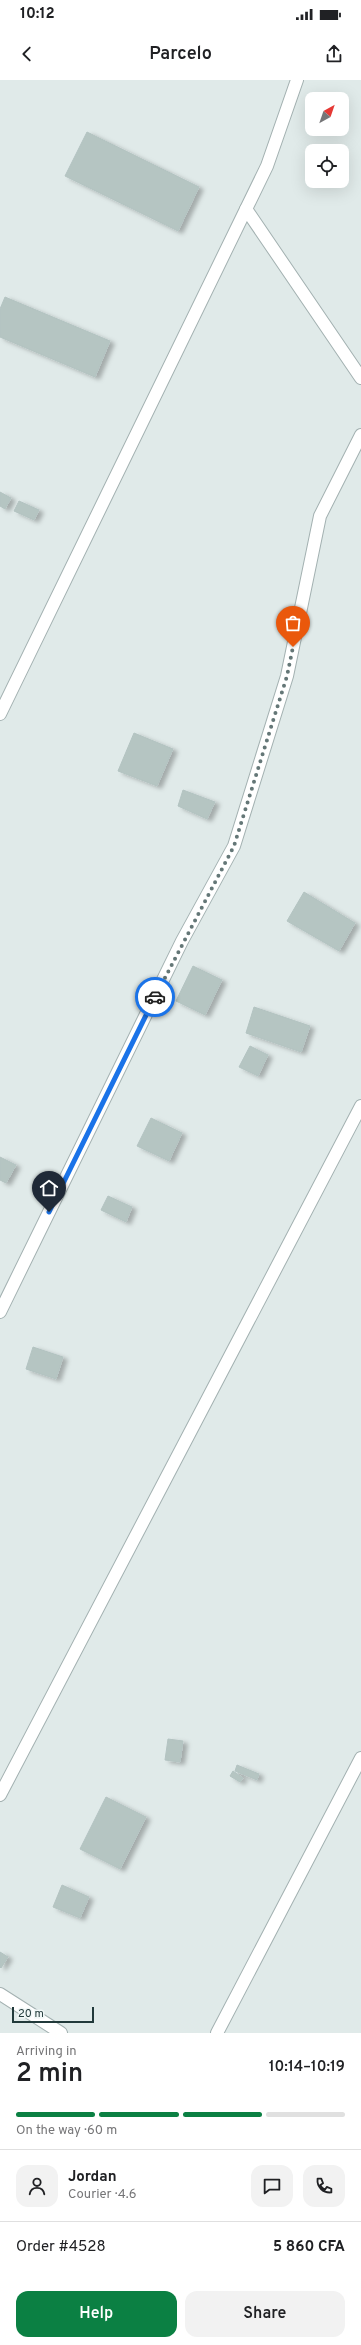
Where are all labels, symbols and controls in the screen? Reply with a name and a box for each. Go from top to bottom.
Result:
text: 10:12 [20,5,55,24]
icon: back [16,43,38,65]
text: Parcelo [149,43,212,66]
icon: share [323,43,345,65]
north arrow [305,92,349,136]
map controls [305,92,349,188]
button: locate [305,144,349,188]
pin [276,606,310,647]
icon: bag [282,612,304,634]
courier [135,977,175,1017]
icon: car [144,986,166,1008]
pin [32,1171,66,1212]
icon: home [38,1177,60,1199]
scale bar [12,2005,94,2024]
text: 20 m [18,2007,44,2021]
text: Arriving in [16,2044,77,2060]
text: 2 min [16,2058,83,2091]
text: 10:14–10:19 [269,2058,345,2077]
text: On the way · 60 m [16,2123,117,2139]
button: person [16,2165,58,2207]
button: chat [251,2165,293,2207]
button: phone [303,2165,345,2207]
text: Jordan [68,2168,117,2187]
text: Courier · 4.6 [68,2187,136,2203]
text: Order #4528 [16,2238,106,2257]
text: 5 860 CFA [273,2238,345,2257]
button: Help [16,2291,177,2337]
button: Share [185,2291,345,2337]

